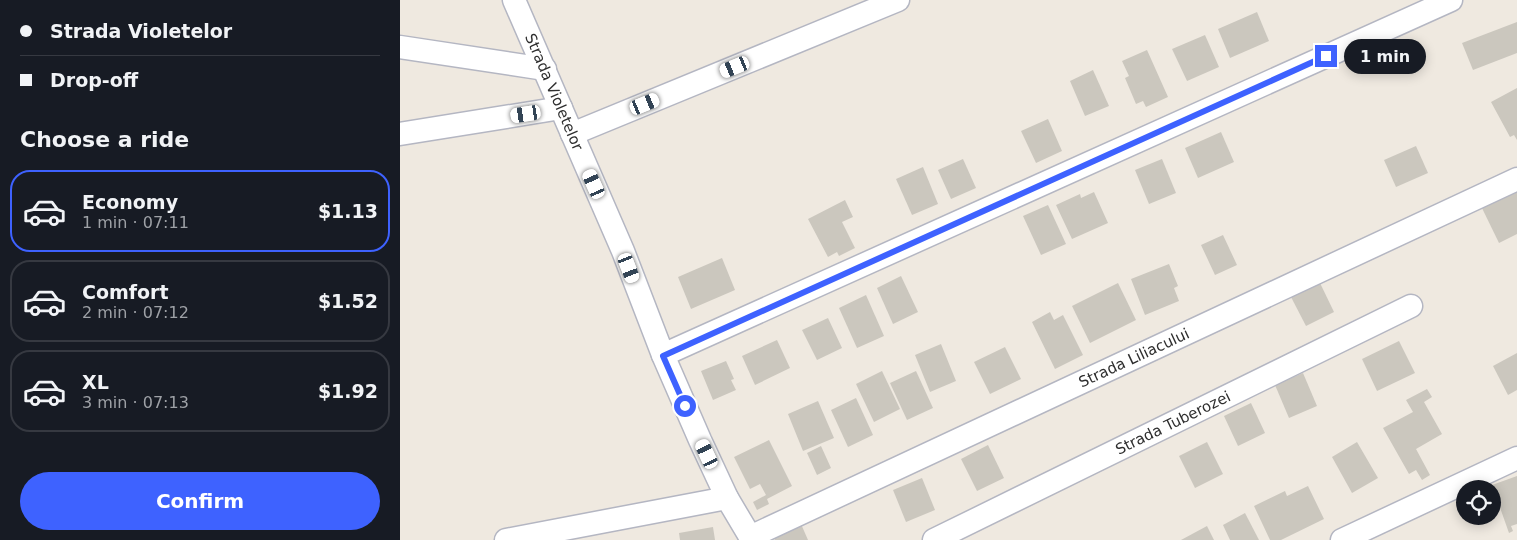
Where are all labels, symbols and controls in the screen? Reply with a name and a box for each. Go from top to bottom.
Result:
text: Strada Violetelor [50,20,232,42]
street label: Strada Violetelor [521,31,587,154]
callout: 1 min [1344,38,1426,74]
route end [1315,45,1337,67]
text: 1 min [1360,47,1410,66]
car [718,54,751,80]
text: Drop-off [50,69,138,91]
car [628,91,661,117]
car [510,104,541,124]
text: Choose a ride [20,127,189,152]
car [581,167,606,201]
icon: car [22,189,67,234]
text: Economy [82,191,178,213]
text: $1.13 [318,200,378,222]
text: 1 min · 07:11 [82,213,189,232]
car [616,251,641,285]
icon: car [22,279,67,324]
text: Comfort [82,281,169,303]
text: $1.52 [318,290,378,312]
text: 2 min · 07:12 [82,303,189,322]
street label: Strada Liliacului [1076,325,1192,391]
icon: car [22,369,67,414]
text: XL [82,371,109,393]
text: $1.92 [318,380,378,402]
street label: Strada Tuberozei [1113,387,1233,459]
text: 3 min · 07:13 [82,393,189,412]
route start [674,395,696,417]
car [693,437,720,471]
button: Confirm [20,472,380,530]
map controls [1456,480,1501,525]
button: locate [1456,480,1501,525]

